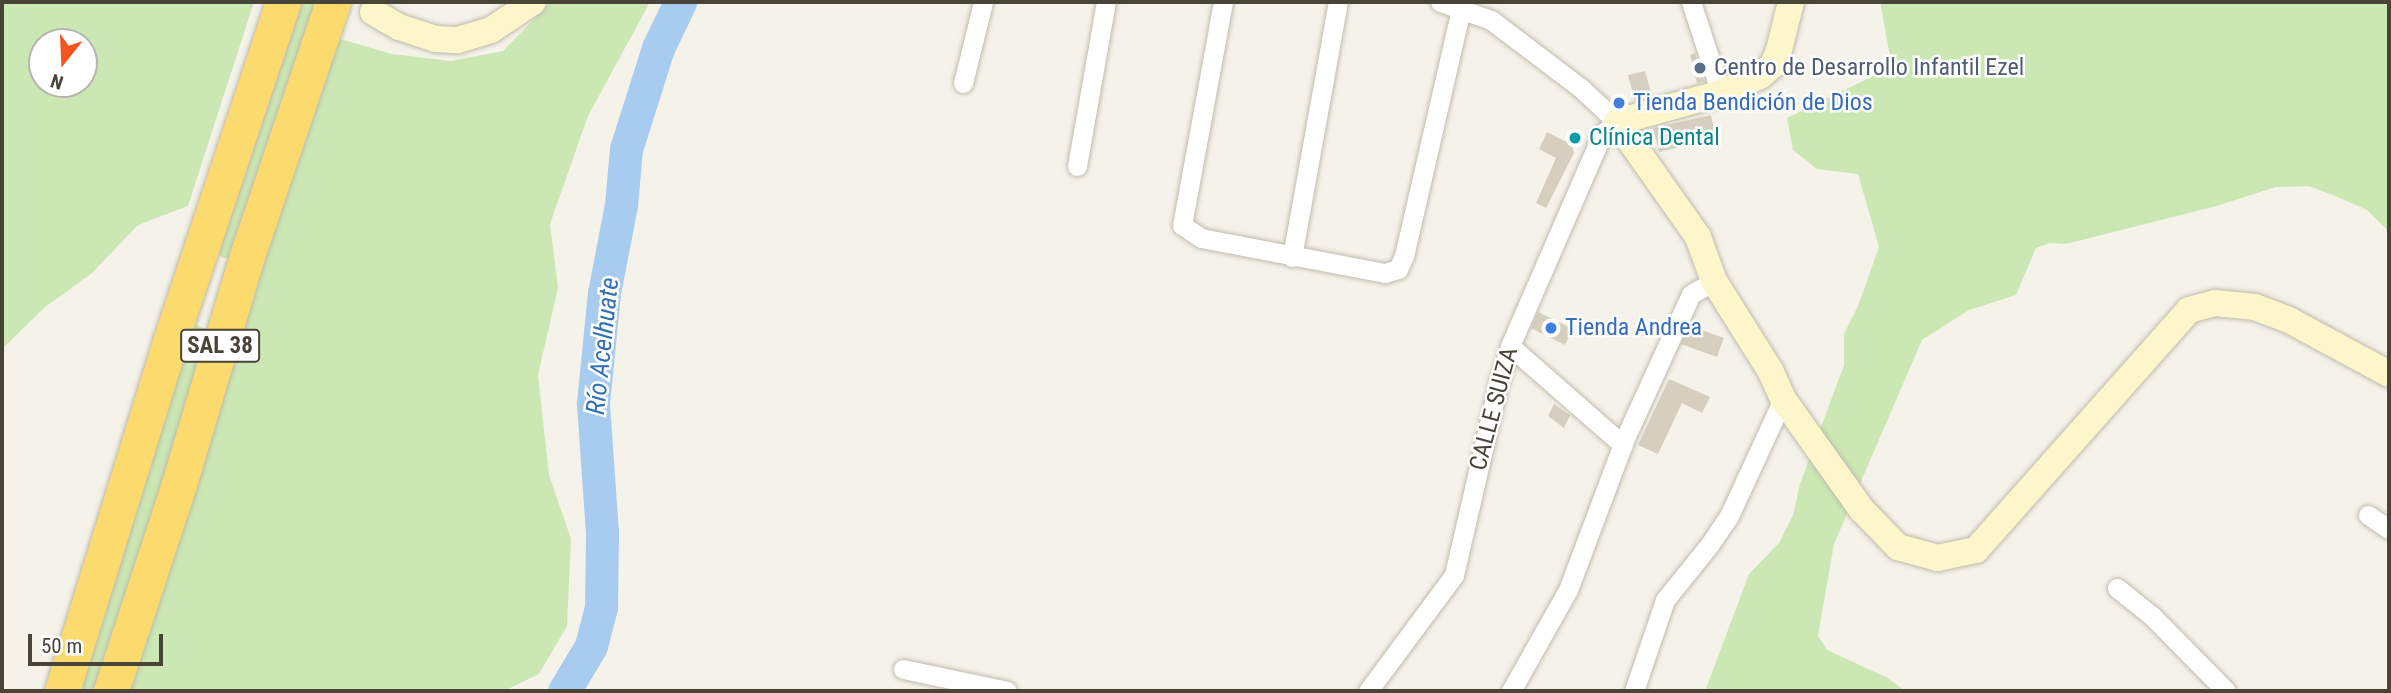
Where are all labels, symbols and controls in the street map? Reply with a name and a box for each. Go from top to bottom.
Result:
north arrow [28,28,98,98]
place label: Centro de Desarrollo Infantil Ezel [1714,54,2024,82]
marker: Centro de Desarrollo Infantil Ezel [1692,60,1708,76]
text: N [48,69,66,94]
place label: Tienda Bendición de Dios [1633,89,1873,117]
marker: Tienda Bendición de Dios [1611,95,1627,111]
place label: Clínica Dental [1589,124,1720,152]
marker: Clínica Dental [1567,130,1583,146]
water label: Río Acelhuate [580,276,626,416]
place label: Tienda Andrea [1565,314,1702,342]
marker: Tienda Andrea [1543,320,1559,336]
road number: SAL 38 [180,326,260,366]
street label: CALLE SUIZA [1464,344,1524,474]
scale bar [32,620,166,664]
text: 50 m [41,634,82,658]

